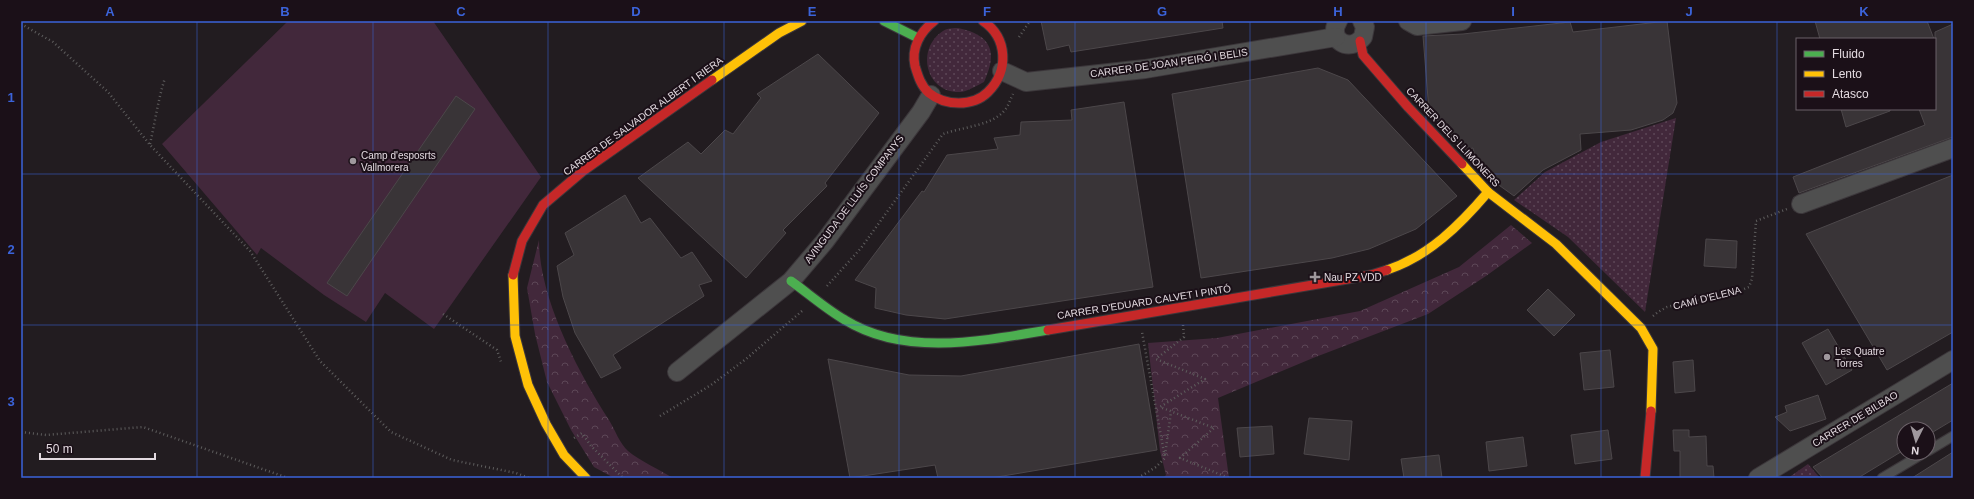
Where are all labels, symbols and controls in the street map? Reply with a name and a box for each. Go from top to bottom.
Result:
text: A [105,4,115,19]
text: B [280,4,290,19]
text: C [456,4,466,19]
text: D [631,4,641,19]
text: E [808,4,817,19]
text: F [983,4,991,19]
text: G [1157,4,1167,19]
text: H [1333,4,1343,19]
text: I [1511,4,1515,19]
text: J [1685,4,1693,19]
text: K [1859,4,1869,19]
legend [1796,38,1936,110]
street label: CARRER DE JOAN PEIRÓ I BELIS [1089,45,1249,80]
text: Fluido [1832,47,1865,61]
street label: CARRER DE SALVADOR ALBERT I RIERA [561,54,725,178]
text: Lento [1832,67,1862,81]
street label: CARRER DELS LLIMONERS [1404,85,1502,189]
text: Atasco [1832,87,1869,101]
text: 1 [7,90,15,105]
street label: AVINGUDA DE LLUÍS COMPANYS [801,132,906,265]
place label: Camp d'esposrts Vallmorera [361,150,436,173]
marker: Camp d'esposrts Vallmorera [348,156,358,166]
text: 2 [7,242,15,257]
marker: Nau PZ VDD [1309,271,1321,283]
place label: Nau PZ VDD [1324,272,1382,283]
street label: CARRER D'EDUARD CALVET I PINTÓ [1056,282,1232,321]
street label: CAMÍ D'ELENA [1672,283,1742,312]
place label: Les Quatre Torres [1835,346,1885,369]
marker: Les Quatre Torres [1822,352,1832,362]
street label: CARRER DE BILBAO [1810,389,1900,449]
text: 3 [7,394,15,409]
north arrow [1896,421,1936,461]
scale bar [40,435,155,461]
text: 50 m [46,442,73,456]
text: N [1911,445,1920,457]

